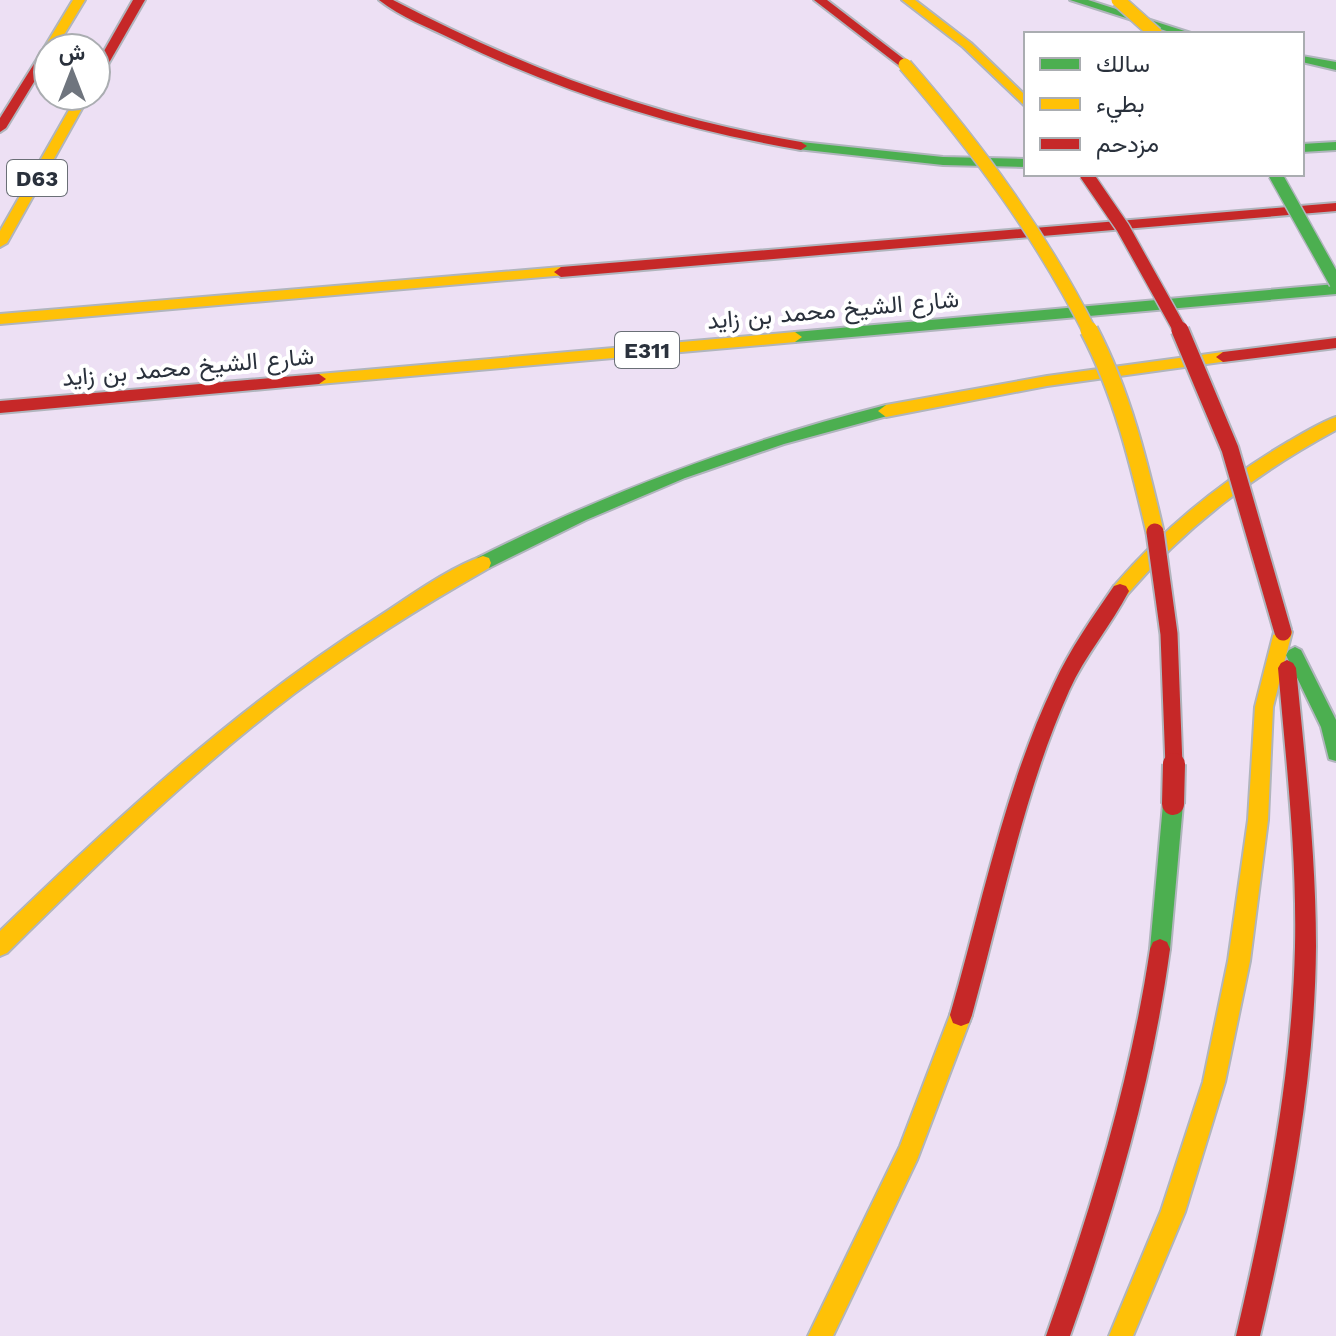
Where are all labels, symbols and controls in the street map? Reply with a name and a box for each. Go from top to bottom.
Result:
north arrow [32,32,112,112]
legend [1024,32,1304,176]
text: ش [59,40,85,66]
text: سالك [1096,50,1150,78]
text: بطيء [1096,90,1145,123]
text: مزدحم [1096,130,1159,160]
road number: D63 [7,160,67,196]
street label: شارع الشيخ محمد بن زايد [706,285,960,338]
road number: E311 [615,332,679,368]
street label: شارع الشيخ محمد بن زايد [61,342,315,395]

